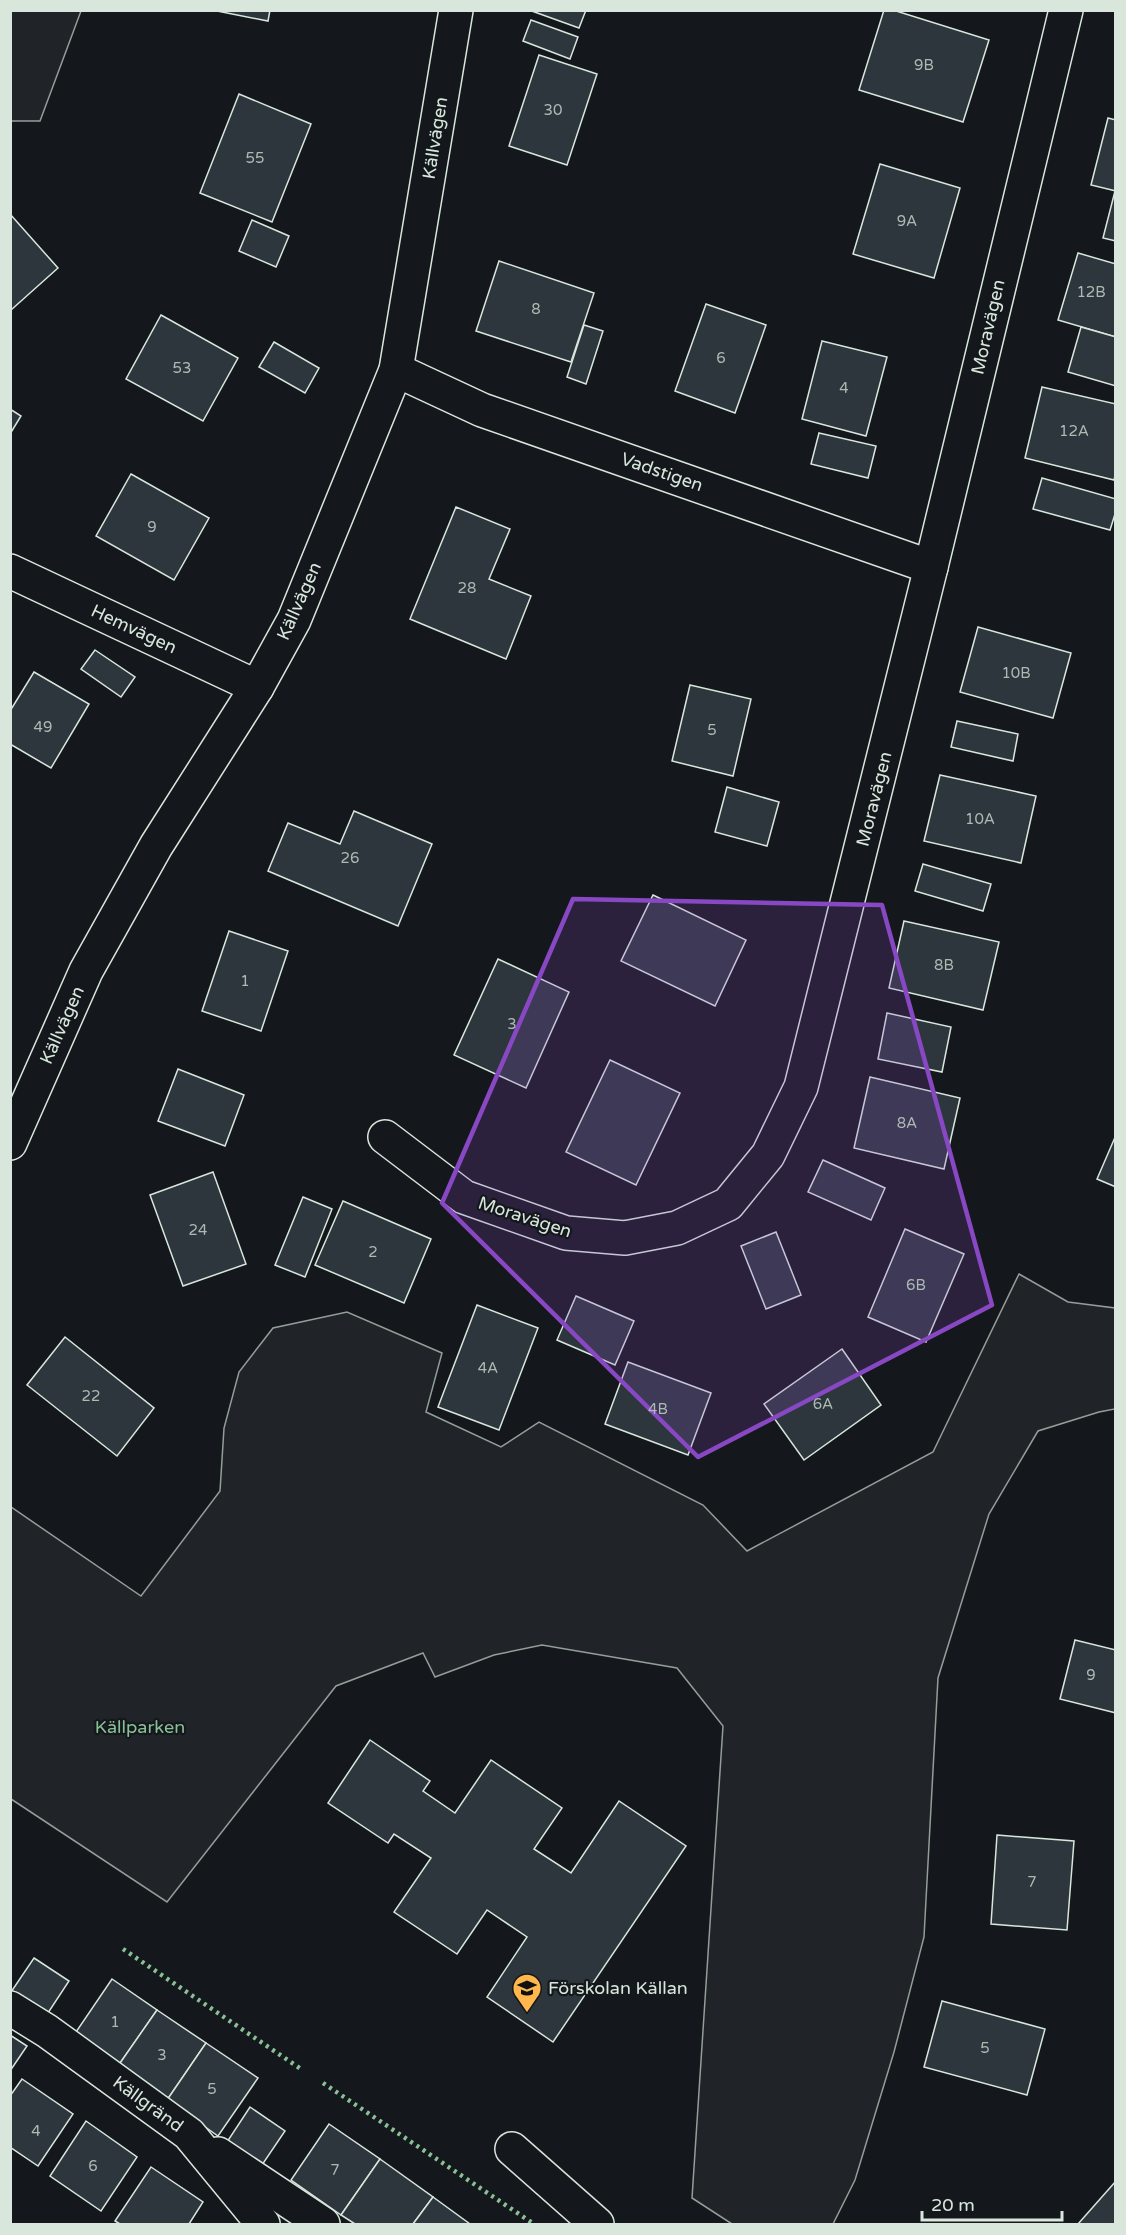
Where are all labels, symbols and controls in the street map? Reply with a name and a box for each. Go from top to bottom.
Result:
house number: 9B [914,56,934,74]
street label: Källvägen [418,95,452,181]
house number: 30 [544,101,562,119]
house number: 55 [246,149,264,167]
house number: 9A [897,212,917,230]
street label: Moravägen [966,277,1010,377]
house number: 12B [1076,283,1106,301]
house number: 8 [531,300,541,318]
house number: 6 [716,349,726,367]
house number: 53 [173,359,191,377]
house number: 4 [839,379,849,397]
house number: 12A [1059,422,1089,440]
street label: Vadstigen [618,448,706,496]
house number: 9 [147,518,157,536]
street label: Källvägen [272,559,326,643]
house number: 28 [458,579,476,597]
street label: Hemvägen [88,600,180,658]
house number: 10B [1001,664,1031,682]
house number: 49 [34,718,52,736]
house number: 5 [707,721,717,739]
street label: Moravägen [852,749,896,849]
house number: 10A [965,810,995,828]
house number: 26 [341,849,359,867]
house number: 8B [934,956,954,974]
house number: 1 [240,972,250,990]
street label: Källvägen [35,983,89,1067]
house number: 3 [507,1015,517,1033]
house number: 8A [897,1114,917,1132]
street label: Moravägen [475,1192,575,1242]
house number: 24 [189,1221,207,1239]
house number: 2 [368,1243,378,1261]
house number: 6B [906,1276,926,1294]
house number: 4A [478,1359,498,1377]
house number: 22 [82,1387,100,1405]
house number: 6A [813,1395,833,1413]
house number: 4B [648,1400,668,1418]
house number: 9 [1086,1666,1096,1684]
park label: Källparken [95,1716,185,1738]
house number: 7 [1027,1873,1037,1891]
school or university icon: Förskolan Källan [511,1972,543,2014]
place label: Förskolan Källan [548,1977,688,1999]
house number: 1 [110,2013,120,2031]
house number: 5 [980,2039,990,2057]
house number: 3 [157,2046,167,2064]
street label: Källgränd [108,2071,188,2137]
house number: 5 [207,2080,217,2098]
house number: 4 [31,2122,41,2140]
house number: 6 [88,2157,98,2175]
house number: 7 [330,2161,340,2179]
scale bar [922,2184,1062,2222]
text: 20 m [931,2194,975,2216]

